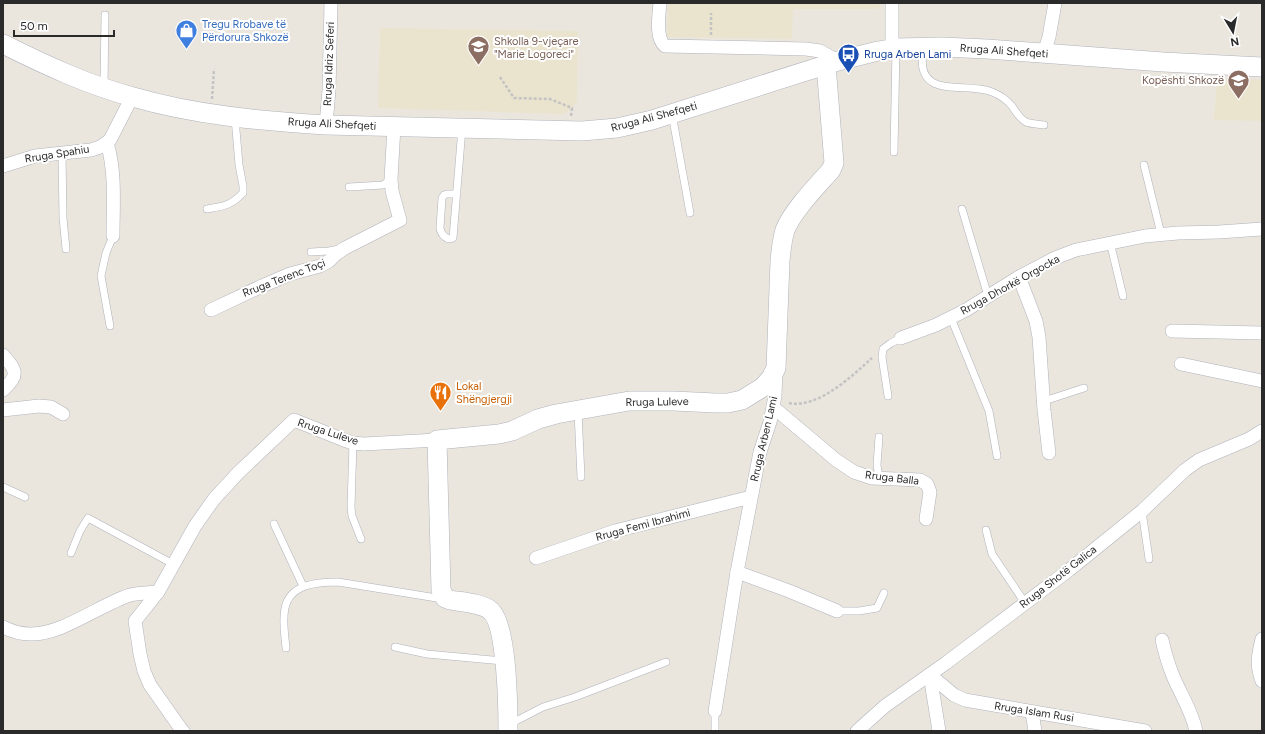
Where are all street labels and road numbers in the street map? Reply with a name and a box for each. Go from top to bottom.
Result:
street label: Rruga Idriz Seferi [321,22,337,106]
street label: Rruga Ali Shefqeti [959,41,1049,61]
street label: Rruga Ali Shefqeti [609,99,699,135]
street label: Rruga Ali Shefqeti [287,115,377,133]
street label: Rruga Spahiu [24,142,90,166]
street label: Rruga Dhorkë Orgocka [958,252,1062,318]
street label: Rruga Terenc Toçi [241,256,327,300]
street label: Rruga Luleve [625,395,689,409]
street label: Rruga Arben Lami [748,395,780,483]
street label: Rruga Luleve [296,416,360,448]
street label: Rruga Balla [864,468,920,488]
street label: Rruga Femi Ibrahimi [594,506,692,544]
street label: Rruga Shotë Galica [1017,543,1099,611]
street label: Rruga Islam Rusi [993,699,1075,725]

